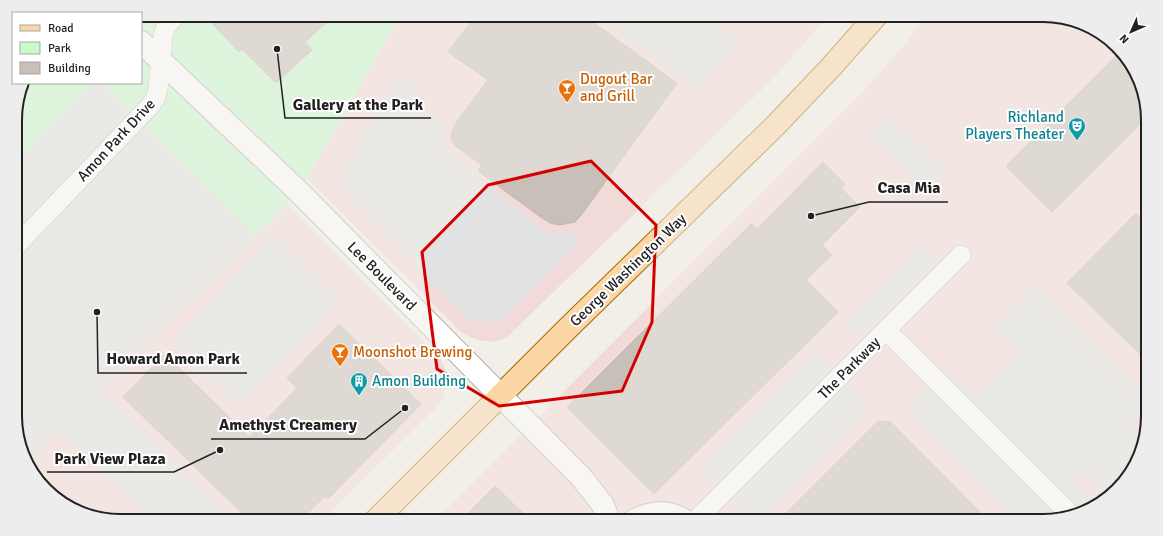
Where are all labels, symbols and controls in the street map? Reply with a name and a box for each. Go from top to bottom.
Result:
legend [12,12,142,84]
north arrow [1111,12,1151,52]
text: Road [48,21,74,36]
text: N [1117,31,1132,46]
text: Park [48,41,71,56]
text: Building [48,61,91,76]
place label: Dugout Bar and Grill [580,70,653,105]
bar icon: Dugout Bar and Grill [557,78,577,103]
callout: Gallery at the Park [285,90,431,118]
street label: Amon Park Drive [73,95,159,185]
text: Gallery at the Park [293,95,424,115]
place label: Richland Players Theater [965,108,1064,143]
theatre icon: Richland Players Theater [1067,116,1087,141]
callout: Casa Mia [869,174,948,202]
text: Casa Mia [877,178,941,198]
street label: George Washington Way [566,210,690,330]
street label: Lee Boulevard [344,238,420,314]
street label: The Parkway [814,333,884,403]
bar icon: Moonshot Brewing [330,342,350,367]
place label: Moonshot Brewing [353,343,473,361]
callout: Howard Amon Park [98,345,247,373]
text: Howard Amon Park [106,349,240,369]
building icon: Amon Building [349,371,369,396]
place label: Amon Building [372,372,466,390]
callout: Amethyst Creamery [211,411,365,439]
text: Amethyst Creamery [219,415,357,435]
callout: Park View Plaza [47,444,174,472]
text: Park View Plaza [54,449,166,469]

